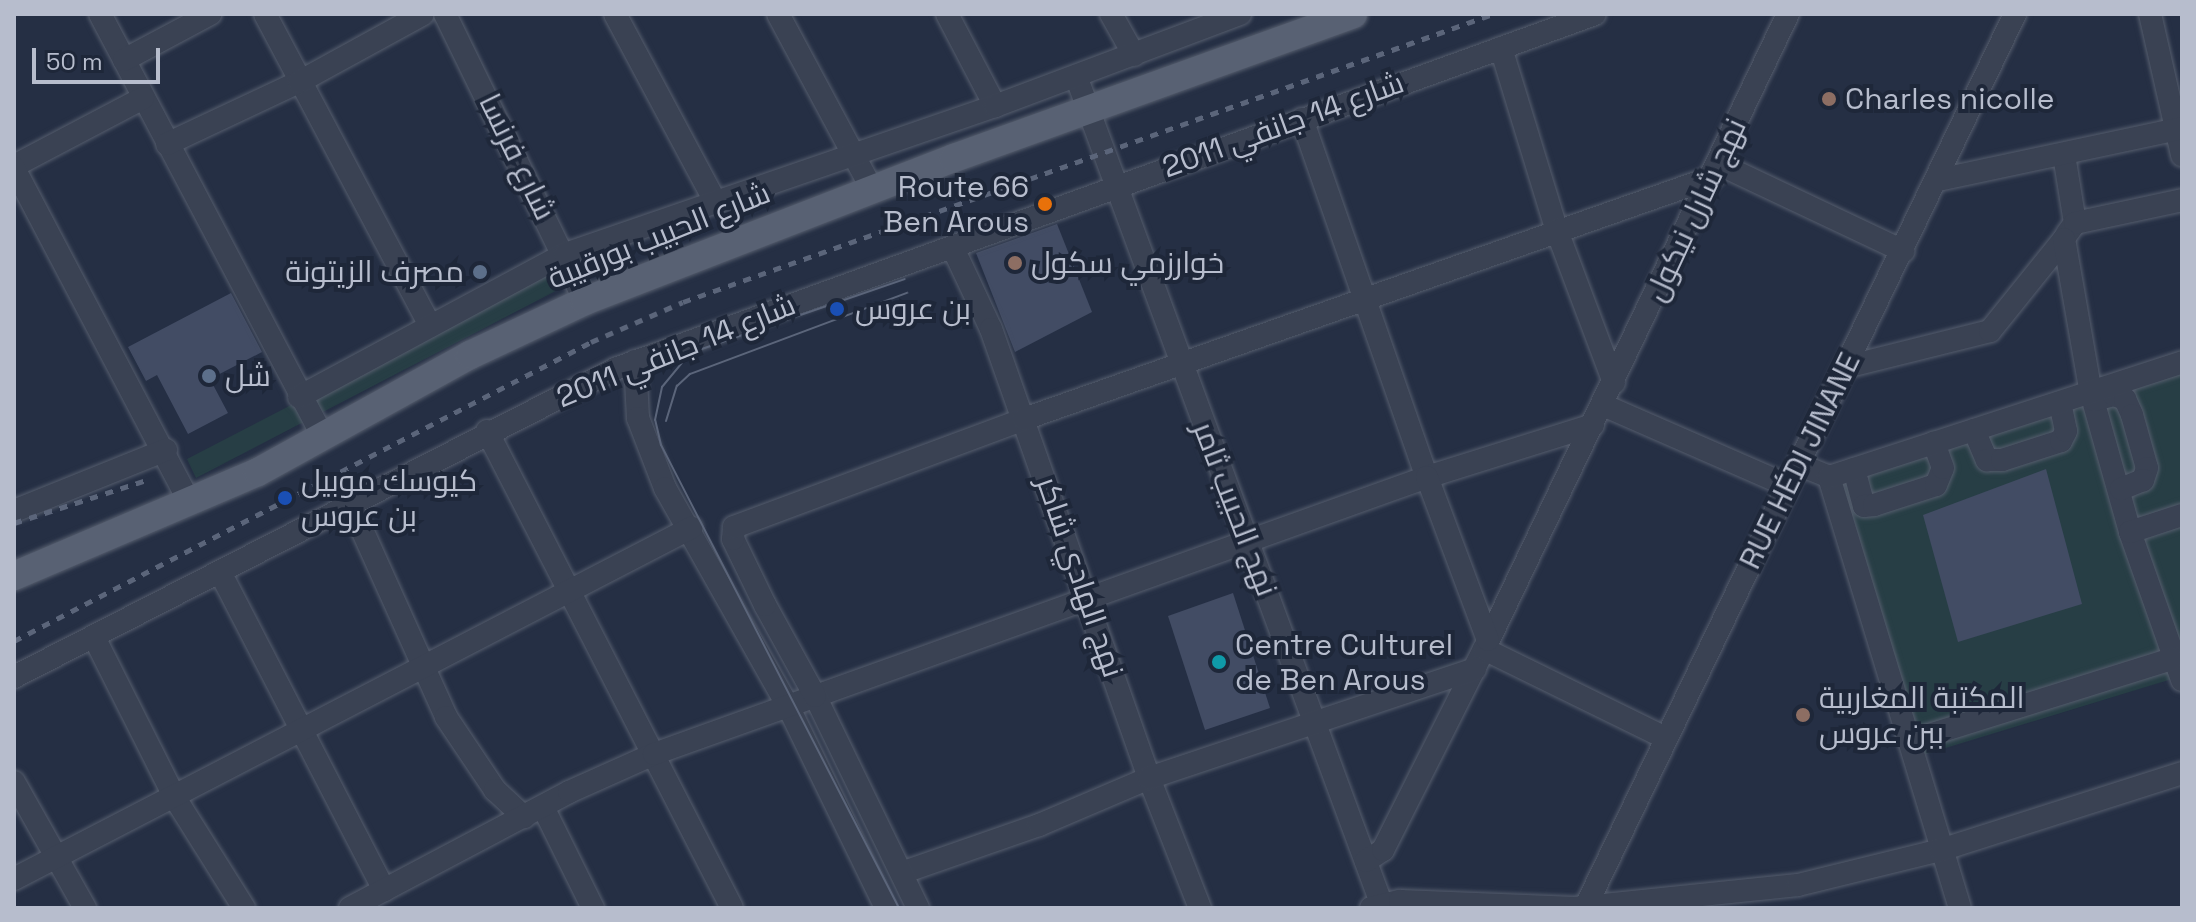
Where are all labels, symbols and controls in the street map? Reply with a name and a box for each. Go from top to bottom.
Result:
scale bar [36,32,164,82]
text: 50 m [46,46,103,77]
street label: شارع 14 جانفي 2011 [1157,65,1409,185]
place label: Charles nicolle [1845,81,2055,117]
street label: شارع فرنسا [471,88,563,226]
marker: Charles nicolle [1820,90,1838,108]
street label: نهج شارل نيكول [1638,113,1754,307]
place label: Route 66 Ben Arous [883,169,1029,240]
street label: شارع الحبيب بورقيبة [543,175,775,297]
marker: Route 66 Ben Arous [1036,195,1054,213]
place label: خوارزمي سكول [1031,245,1224,281]
place label: مصرف الزيتونة [285,254,464,290]
marker: خوارزمي سكول [1006,254,1024,272]
marker: مصرف الزيتونة [471,263,489,281]
street label: شارع 14 جانفي 2011 [551,287,801,415]
place label: بن عروس [855,291,971,327]
marker: بن عروس [826,298,848,320]
street label: RUE HÉDI JINANE [1732,347,1868,575]
place label: شل [225,358,271,394]
marker: شل [200,367,218,385]
street label: نهج الحبيب ثامر [1185,417,1285,601]
place label: كيوسك موبيل بن عروس [301,463,477,534]
street label: نهج الهادي شاكر [1029,472,1131,682]
marker: كيوسك موبيل بن عروس [276,489,294,507]
place label: Centre Culturel de Ben Arous [1235,627,1453,698]
marker: Centre Culturel de Ben Arous [1210,653,1228,671]
place label: المكتبة المغاربية ببن عروس [1819,680,2025,750]
marker: المكتبة المغاربية ببن عروس [1794,706,1812,724]

